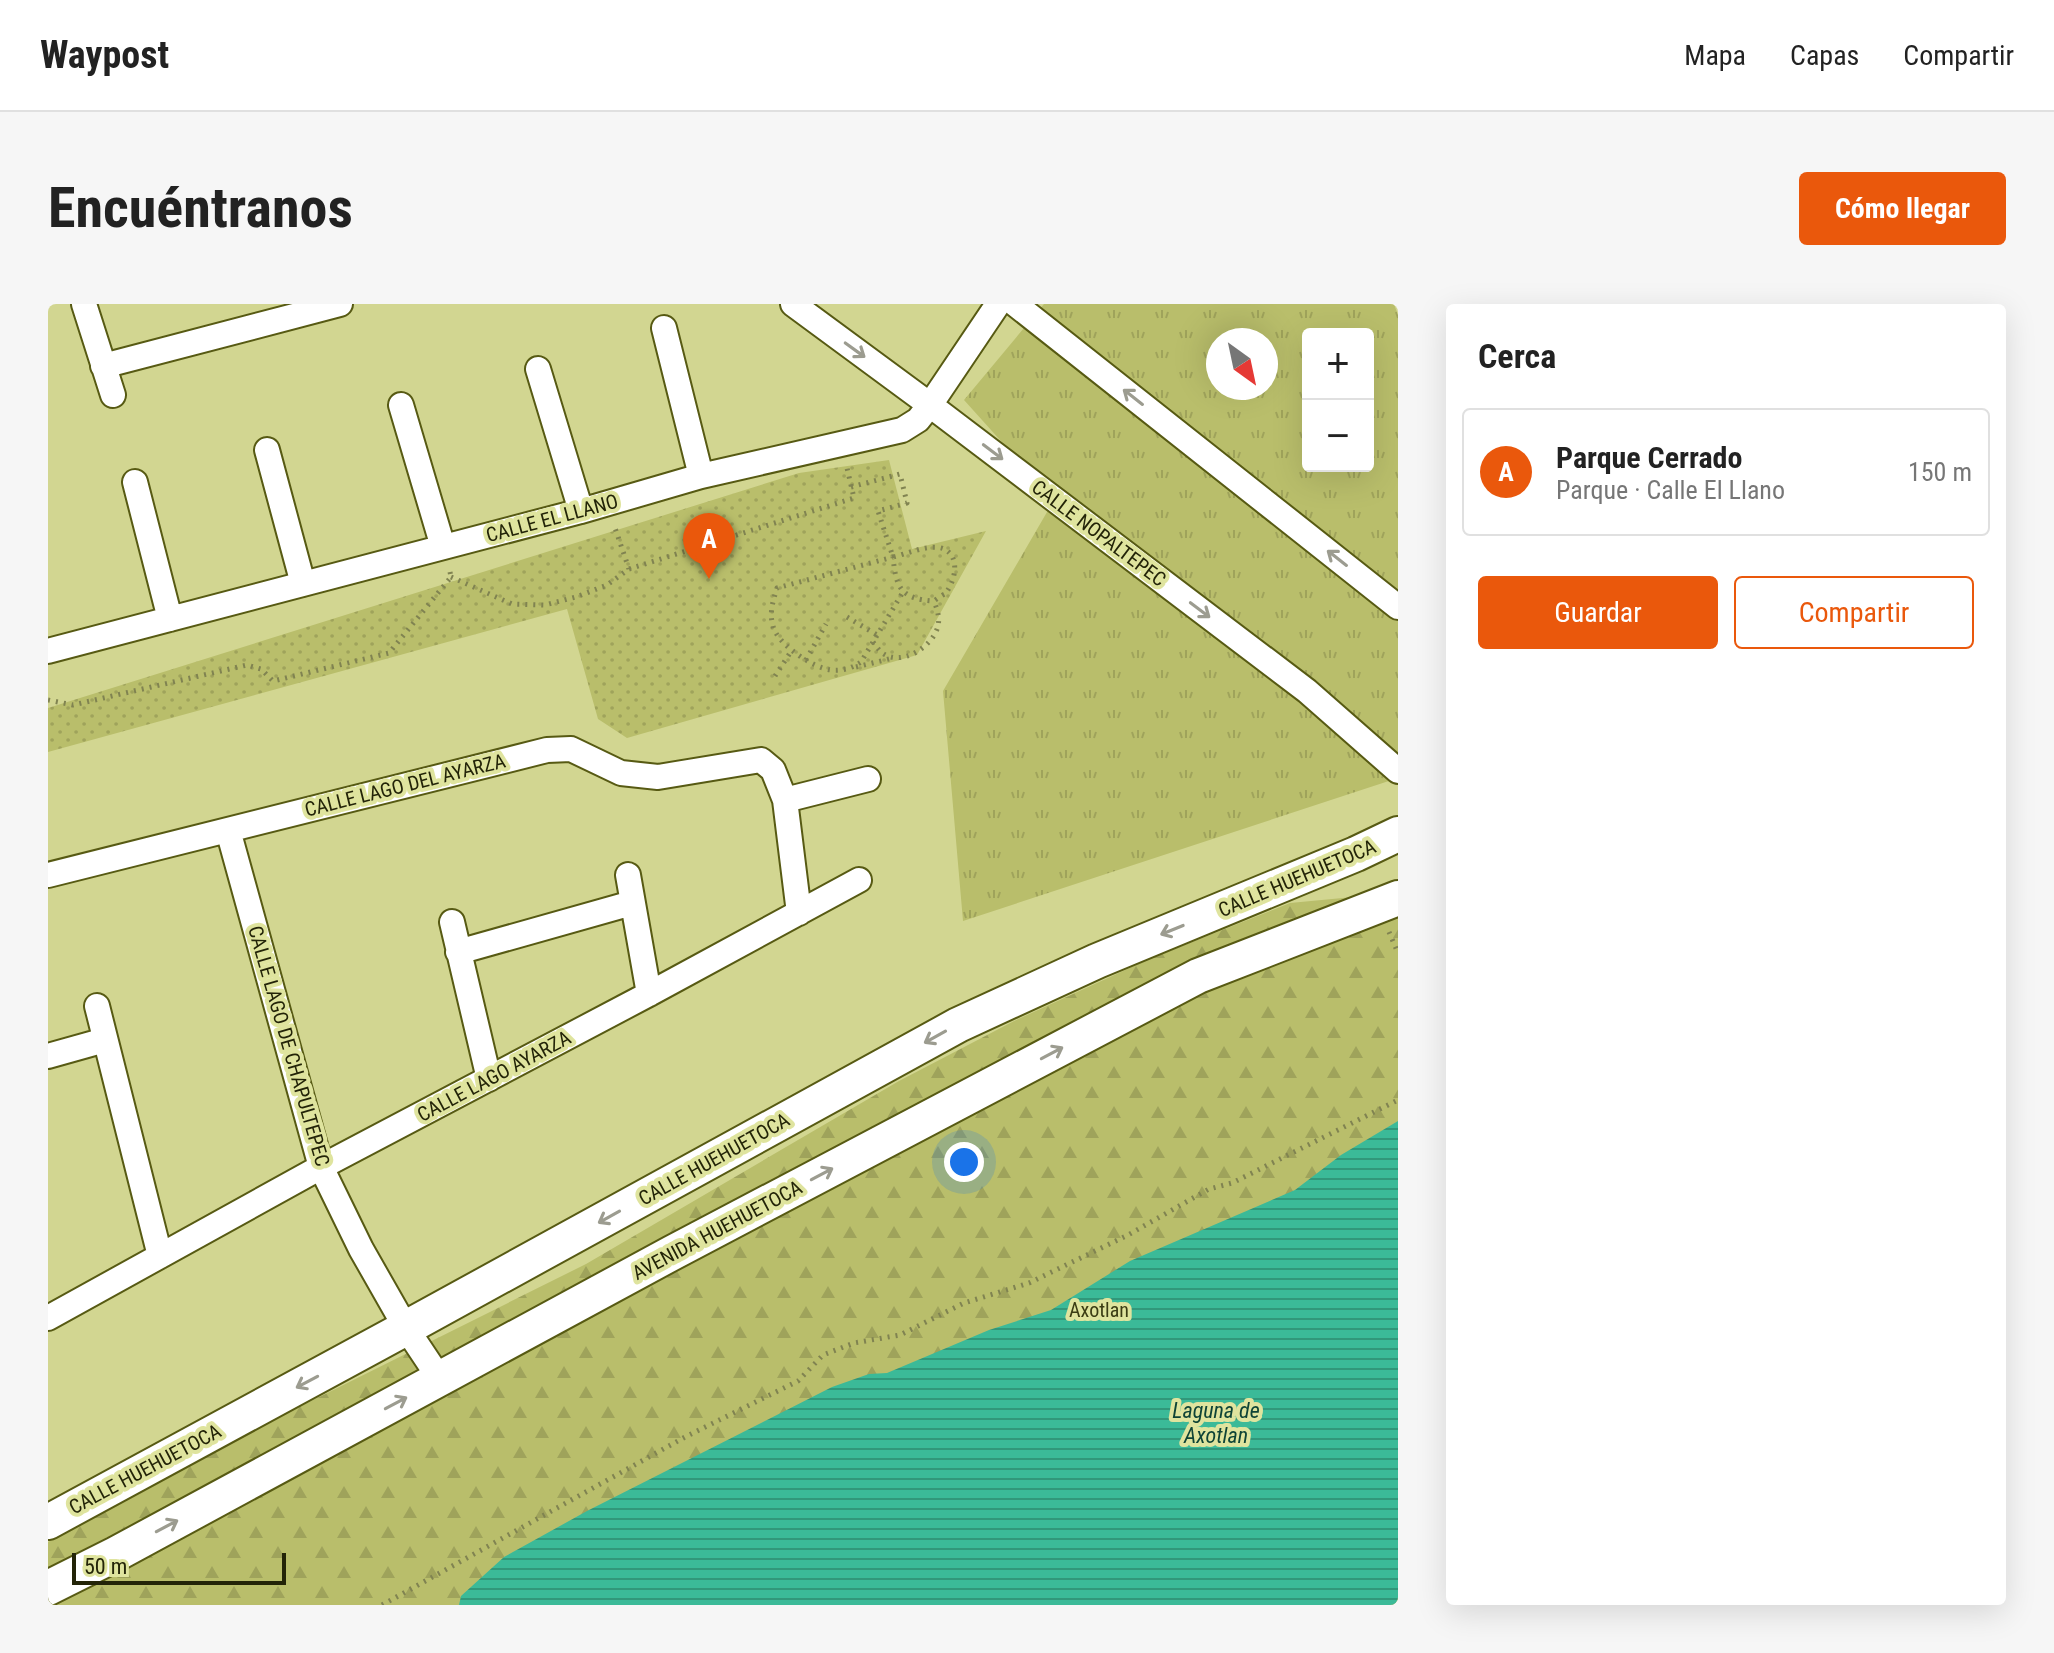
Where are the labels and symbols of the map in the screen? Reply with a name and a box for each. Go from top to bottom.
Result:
north arrow [1206,328,1278,400]
one-way arrow [844,342,866,359]
one-way arrow [1123,388,1144,406]
one-way arrow [981,444,1003,461]
street label: CALLE NOPALTEPEC [1027,475,1171,591]
street label: CALLE EL LLANO [483,489,621,547]
pin: A [683,513,735,579]
one-way arrow [1327,549,1348,567]
one-way arrow [1188,601,1210,618]
street label: CALLE LAGO DEL AYARZA [302,748,508,822]
street label: CALLE HUEHUETOCA [1215,834,1380,922]
street label: CALLE LAGO DE CHAPULTEPEC [243,923,335,1169]
one-way arrow [1160,924,1185,939]
street label: CALLE LAGO AYARZA [413,1025,575,1127]
one-way arrow [924,1030,947,1046]
one-way arrow [1040,1044,1064,1060]
street label: CALLE HUEHUETOCA [634,1107,794,1210]
your location [944,1142,984,1182]
one-way arrow [810,1166,834,1181]
street label: AVENIDA HUEHUETOCA [628,1175,806,1285]
one-way arrow [598,1209,621,1225]
park label: Axotlan [1069,1298,1129,1322]
one-way arrow [296,1375,320,1390]
one-way arrow [383,1394,407,1410]
water label: Laguna de Axotlan [1172,1398,1260,1448]
street label: CALLE HUEHUETOCA [65,1419,226,1519]
one-way arrow [155,1518,178,1534]
scale bar [72,1549,286,1585]

